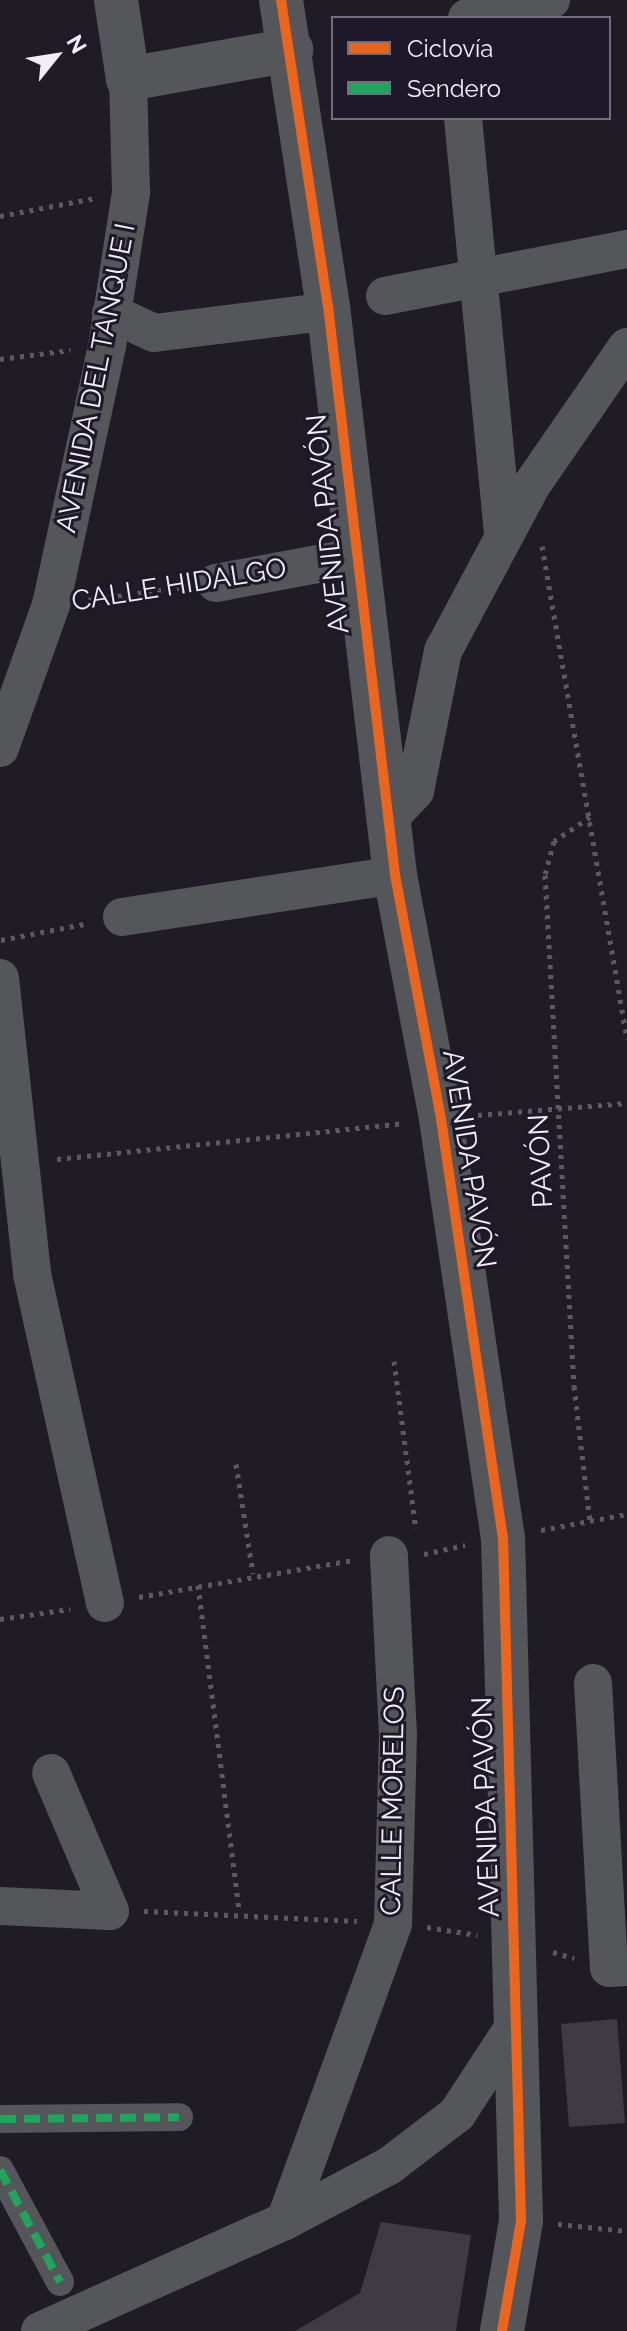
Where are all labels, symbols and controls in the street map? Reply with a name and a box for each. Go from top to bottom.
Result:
north arrow [16,16,96,96]
legend [331,16,611,120]
text: N [61,30,92,58]
text: Ciclovía [407,34,493,63]
text: Sendero [407,74,501,103]
street label: AVENIDA DEL TANQUE I [49,219,143,537]
street label: AVENIDA PAVÓN [300,412,356,636]
street label: CALLE HIDALGO [69,551,289,619]
street label: AVENIDA PAVÓN [435,1047,503,1271]
street label: PAVÓN [522,1113,560,1209]
street label: CALLE MORELOS [374,1686,412,1916]
street label: AVENIDA PAVÓN [465,1696,507,1918]

